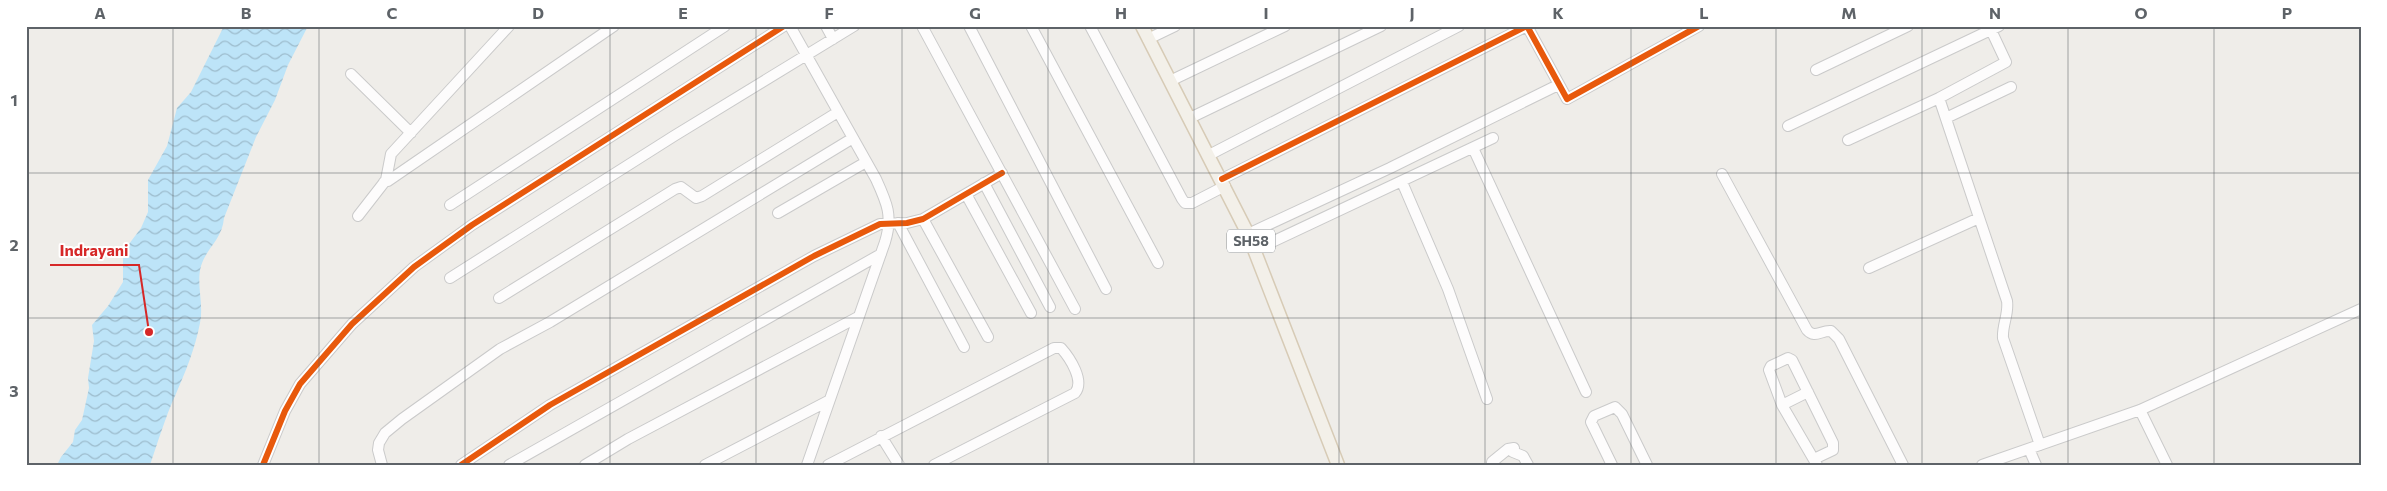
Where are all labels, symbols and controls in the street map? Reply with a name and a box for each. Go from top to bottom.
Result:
text: A [94,3,106,22]
text: B [241,3,252,22]
text: C [387,3,398,22]
text: D [532,3,544,22]
text: E [678,3,688,22]
text: F [824,3,834,22]
text: G [969,3,981,22]
text: H [1115,3,1127,22]
text: I [1263,3,1269,22]
text: J [1409,3,1415,22]
text: K [1552,3,1564,22]
text: L [1699,3,1709,22]
text: M [1841,3,1857,22]
text: N [1989,3,2001,22]
text: O [2134,3,2148,22]
text: P [2282,3,2292,22]
text: 1 [10,90,18,109]
road number: SH58 [1227,230,1275,252]
callout: Indrayani [50,234,139,265]
text: 2 [9,235,19,254]
text: Indrayani [59,240,129,259]
text: 3 [9,381,19,400]

